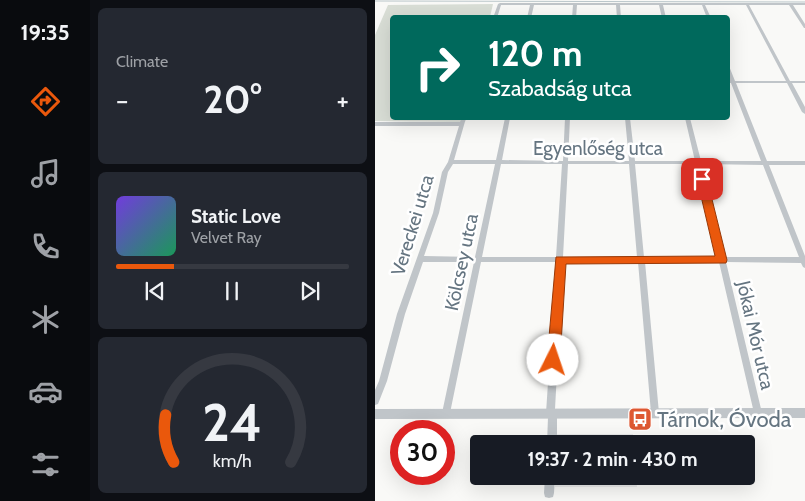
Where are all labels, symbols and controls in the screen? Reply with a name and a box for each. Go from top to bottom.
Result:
text: 19:35 [20,19,70,46]
text: 120 m [488,32,582,75]
icon: right [405,35,470,100]
text: Climate [116,52,168,71]
text: Szabadság utca [488,75,631,102]
text: 20° [204,76,261,123]
text: − [116,83,128,117]
text: + [337,83,349,117]
icon: directions [28,84,63,119]
street label: Egyenlőség utca [533,137,663,160]
icon: music [28,156,63,191]
pin [681,158,723,200]
icon: arrive [688,165,716,193]
street label: Vereckei utca [386,172,439,278]
text: Static Love [191,205,281,228]
street label: Kölcsey utca [440,211,483,313]
text: Velvet Ray [191,228,262,247]
icon: phone [28,229,63,264]
icon: previous [141,277,169,305]
icon: pause [218,277,246,305]
icon: next [296,277,324,305]
street label: Jókai Mór utca [732,278,779,392]
icon: climate [28,302,63,337]
position arrow [526,333,578,385]
icon: car [28,374,63,409]
text: 24 [203,391,262,454]
bus stop icon: Tárnok, Óvoda [627,406,653,432]
place label: Tárnok, Óvoda [657,406,792,433]
speed limit sign: 30 [390,420,455,485]
icon: filters [28,447,63,482]
text: 19:37 · 2 min · 430 m [528,448,697,471]
text: km/h [213,450,252,471]

